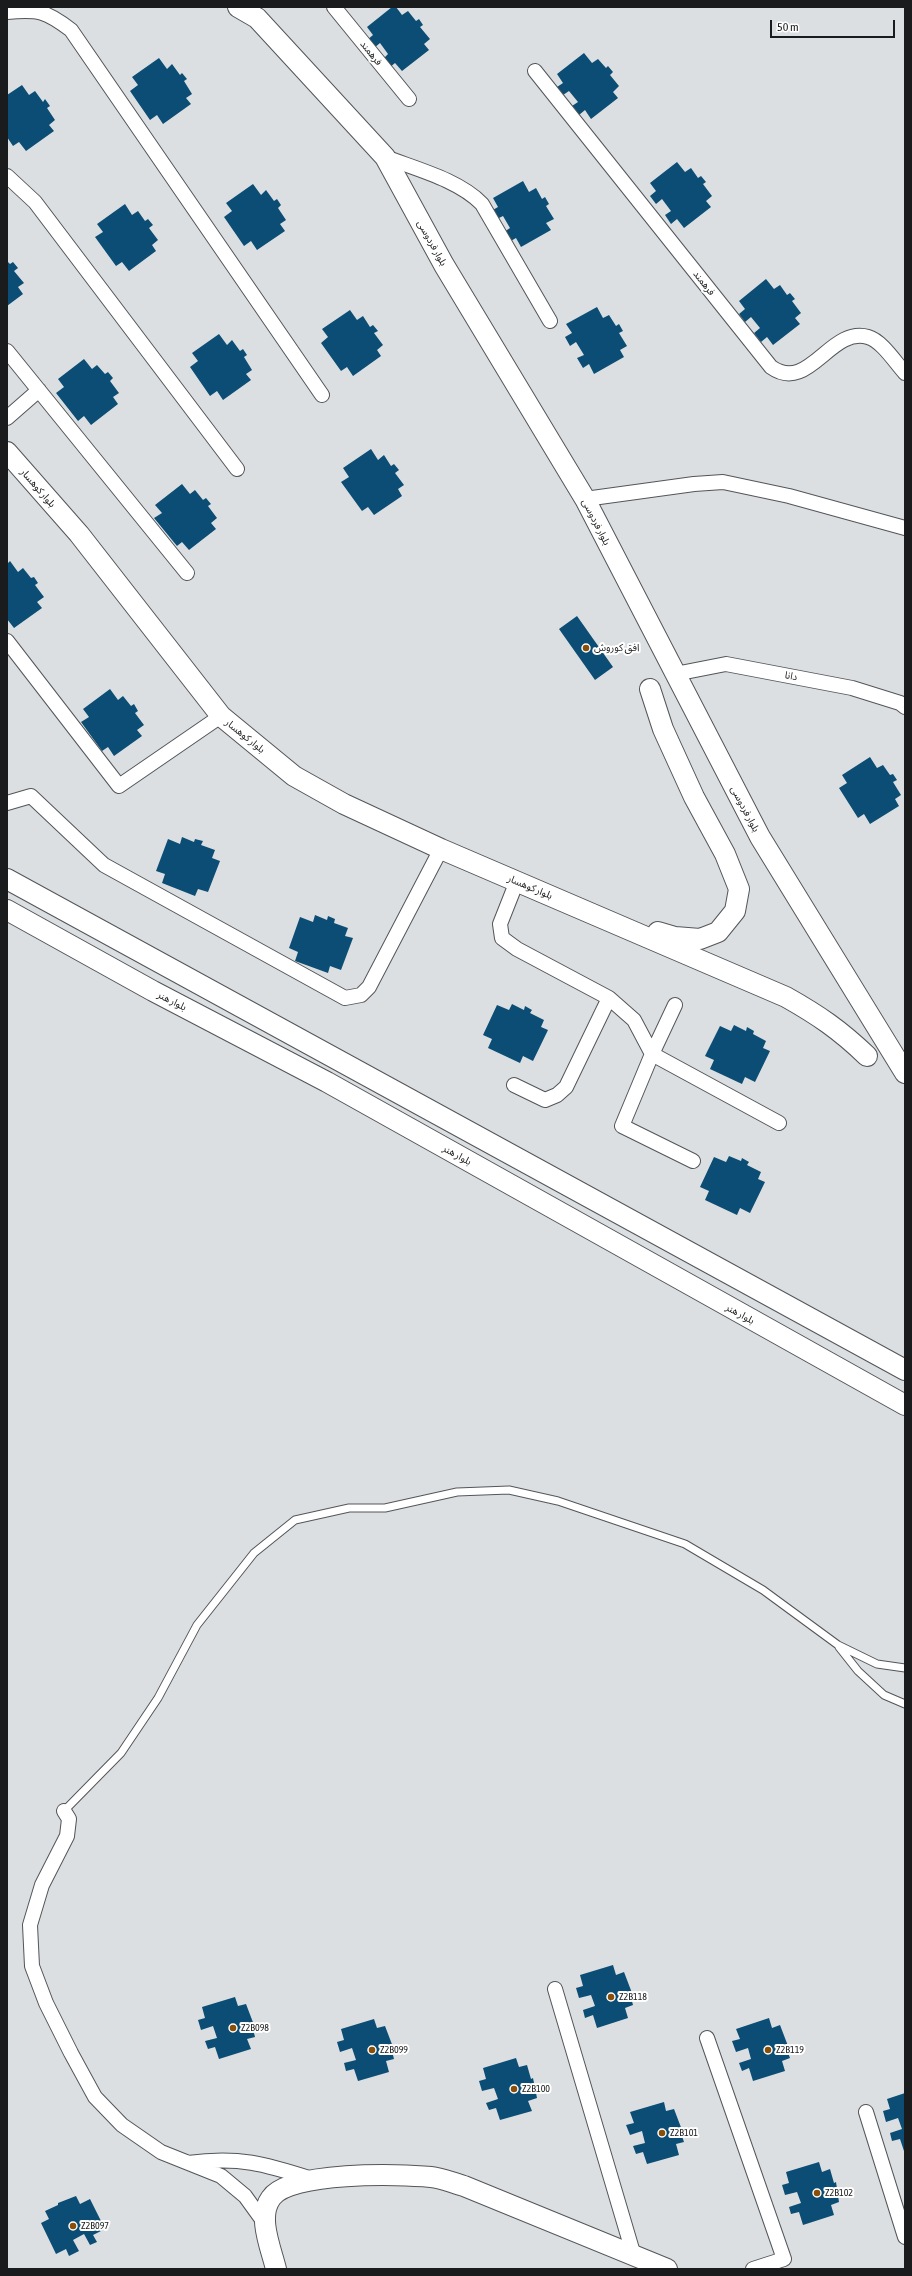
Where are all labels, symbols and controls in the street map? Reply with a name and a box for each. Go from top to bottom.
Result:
scale bar [772,12,897,38]
text: 50 m [777,20,799,34]
street label: فرهمند [357,38,385,68]
street label: بلوار فردوسی [415,218,449,268]
street label: فرهمند [691,268,717,298]
street label: بلوار کوهسار [18,466,58,510]
street label: بلوار فردوسی [579,497,613,547]
place label: افق کوروش [594,642,639,654]
marker: افق کوروش [581,643,591,653]
street label: دانا [784,669,798,683]
street label: بلوار کوهسار [223,716,267,756]
street label: بلوار فردوسی [728,784,762,834]
street label: بلوار کوهسار [506,872,554,902]
street label: بلوار هنر [155,989,189,1013]
street label: بلوار هنر [441,1142,473,1168]
street label: بلوار هنر [724,1301,756,1327]
place label: Z2B118 [619,1991,647,2003]
marker: Z2B118 [606,1992,616,2002]
place label: Z2B098 [241,2022,269,2034]
marker: Z2B098 [228,2023,238,2033]
place label: Z2B099 [380,2044,408,2056]
place label: Z2B119 [776,2044,804,2056]
marker: Z2B099 [367,2045,377,2055]
marker: Z2B119 [763,2045,773,2055]
place label: Z2B100 [522,2083,550,2095]
marker: Z2B100 [509,2084,519,2094]
place label: Z2B101 [670,2127,698,2139]
marker: Z2B101 [657,2128,667,2138]
place label: Z2B102 [825,2187,853,2199]
marker: Z2B102 [812,2188,822,2198]
place label: Z2B097 [81,2220,109,2232]
marker: Z2B097 [68,2221,78,2231]

